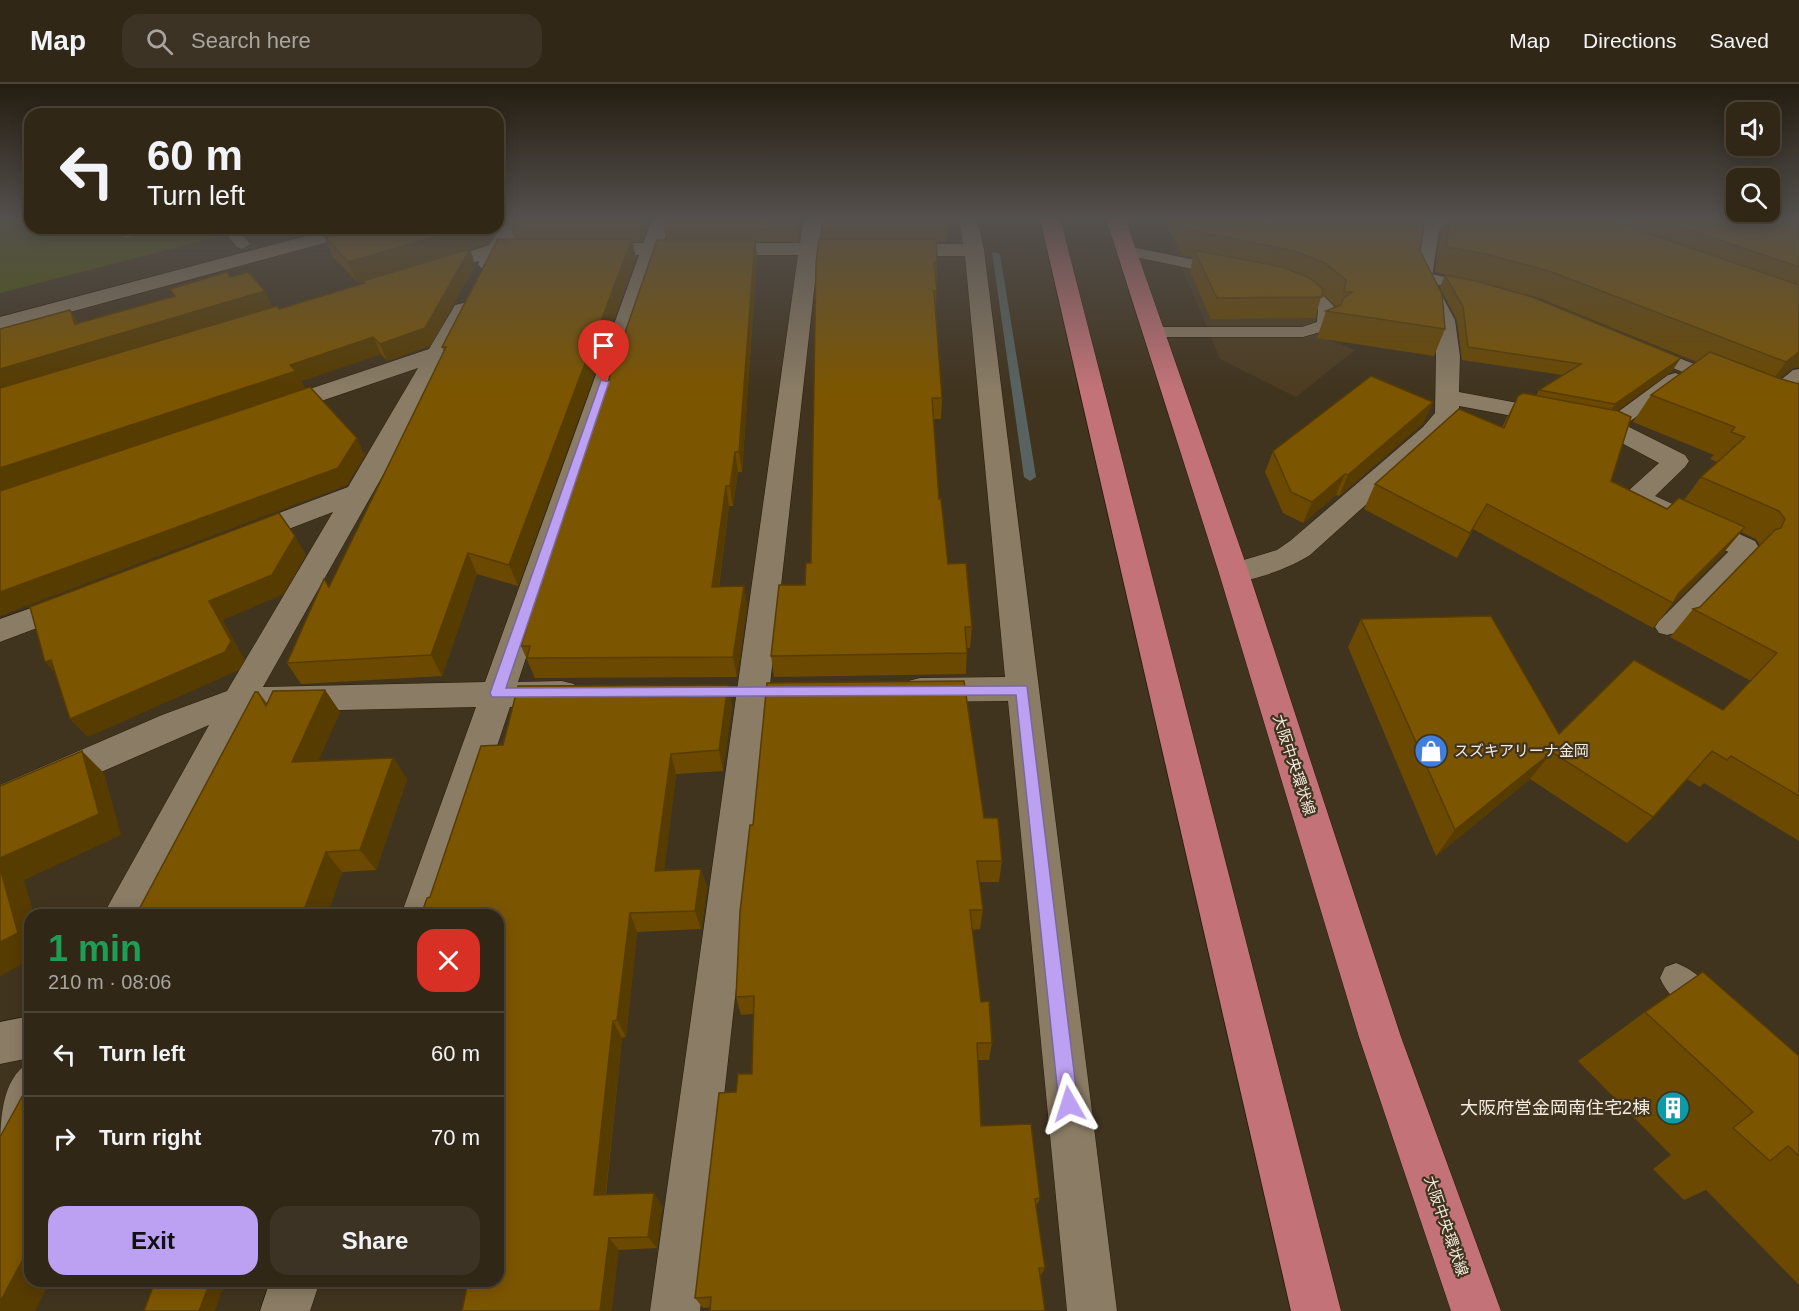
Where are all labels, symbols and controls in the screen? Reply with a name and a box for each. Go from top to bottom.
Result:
search box [122,14,542,68]
text: Map [30,25,86,56]
icon: search [143,25,176,58]
text: Search here [191,28,311,53]
text: Map [1509,29,1550,52]
text: Directions [1583,29,1676,52]
text: Saved [1709,29,1769,52]
map controls [1726,102,1780,222]
button: sound [1726,102,1780,156]
icon: left [48,132,126,210]
text: 60 m [147,132,243,179]
button: search [1726,168,1780,222]
text: Turn left [147,181,245,211]
pin [578,320,629,382]
icon: arrive [587,329,620,362]
street label: 大阪中央環状線 [1270,712,1319,817]
shop icon: スズキアリーナ金岡 [1413,733,1449,769]
place label: スズキアリーナ金岡 [1454,742,1589,759]
text: 1 min [48,928,142,969]
button: close [417,929,480,992]
text: 210 m · 08:06 [48,971,171,993]
icon: left [48,1038,81,1071]
text: Turn left [99,1041,185,1066]
text: 60 m [431,1041,480,1066]
position arrow [1037,1072,1101,1136]
building icon: 大阪府営金岡南住宅2棟 [1655,1090,1691,1126]
place label: 大阪府営金岡南住宅2棟 [1460,1098,1650,1118]
icon: right [48,1122,81,1155]
text: Turn right [99,1125,201,1150]
text: 70 m [431,1125,480,1150]
street label: 大阪中央環状線 [1421,1173,1472,1278]
button: Exit [48,1206,258,1275]
button: Share [270,1206,480,1275]

